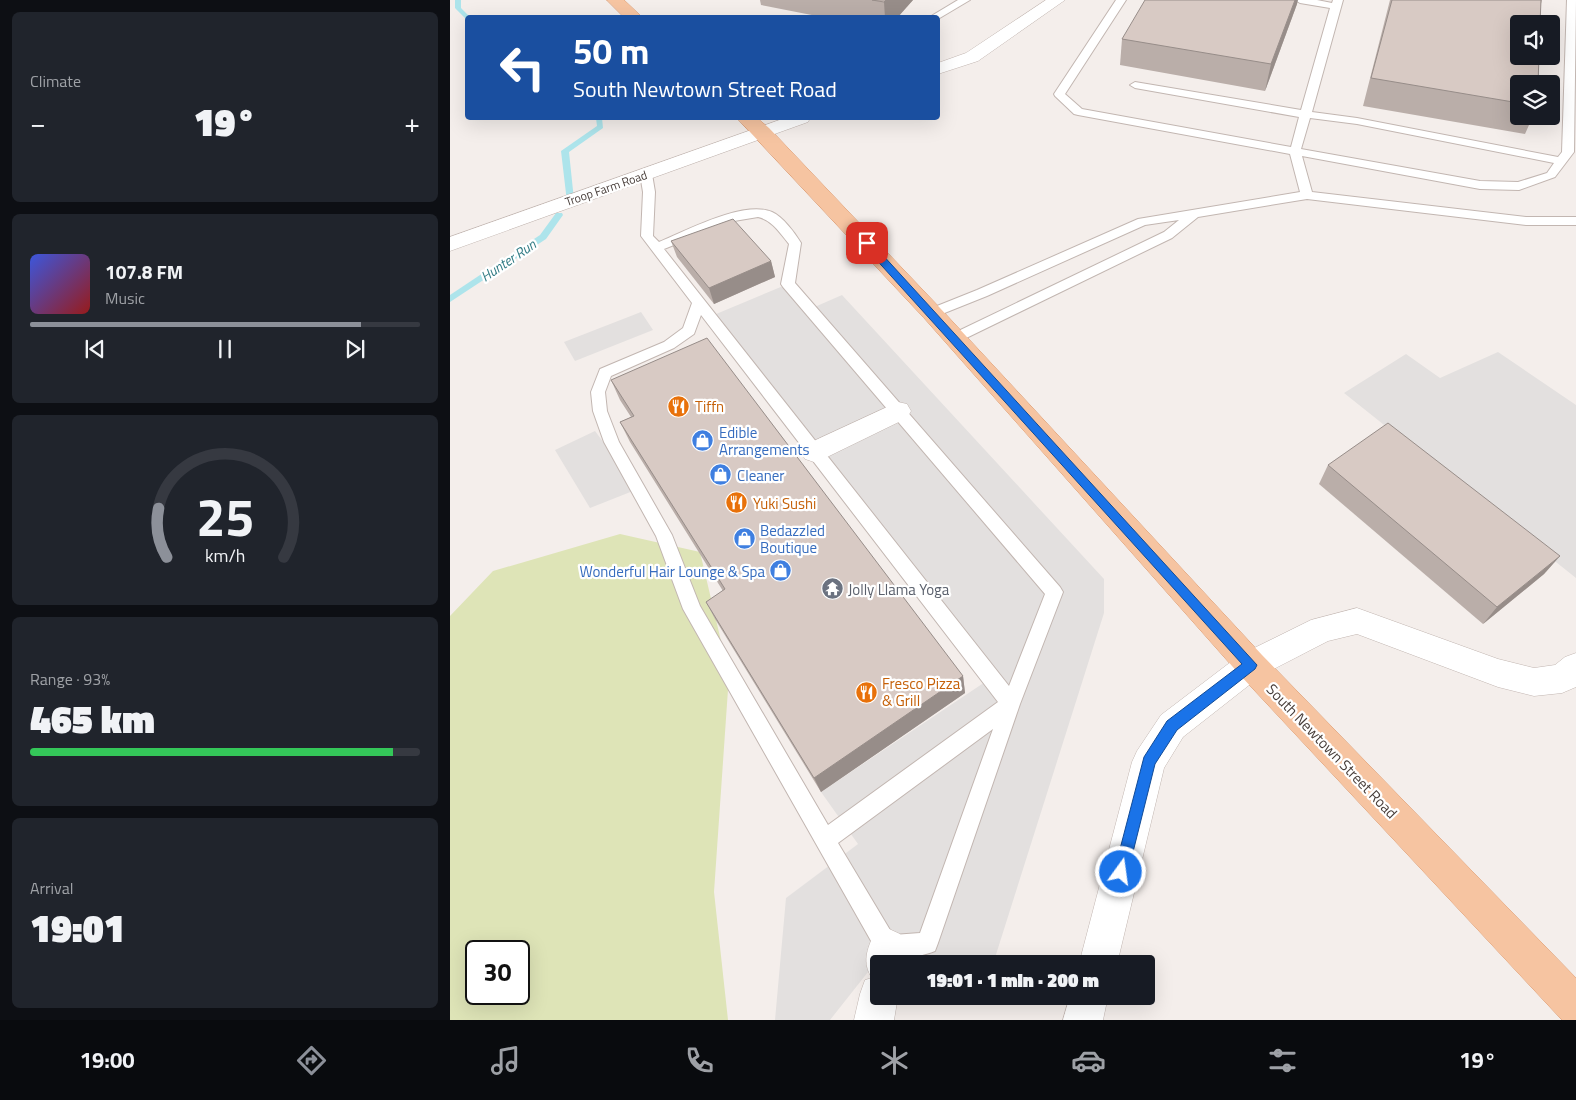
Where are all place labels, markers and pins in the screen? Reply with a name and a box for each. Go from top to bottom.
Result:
pin [846,222,888,264]
restaurant icon: Tiffn [667,394,691,418]
place label: Tiffn [695,395,724,418]
place label: Edible Arrangements [719,421,810,461]
shop icon: Edible Arrangements [691,429,715,453]
shop icon: Cleaner [709,463,733,487]
place label: Cleaner [737,464,785,487]
restaurant icon: Yuki Sushi [725,491,749,515]
place label: Yuki Sushi [753,492,816,515]
place label: Bedazzled Boutique [760,519,825,559]
shop icon: Bedazzled Boutique [732,527,756,551]
shop icon: Wonderful Hair Lounge & Spa [769,559,793,583]
place label: Wonderful Hair Lounge & Spa [579,560,765,583]
temple icon: Jolly Llama Yoga [820,577,844,601]
place label: Jolly Llama Yoga [848,578,950,601]
place label: Fresco Pizza & Grill [882,672,961,712]
restaurant icon: Fresco Pizza & Grill [854,680,878,704]

